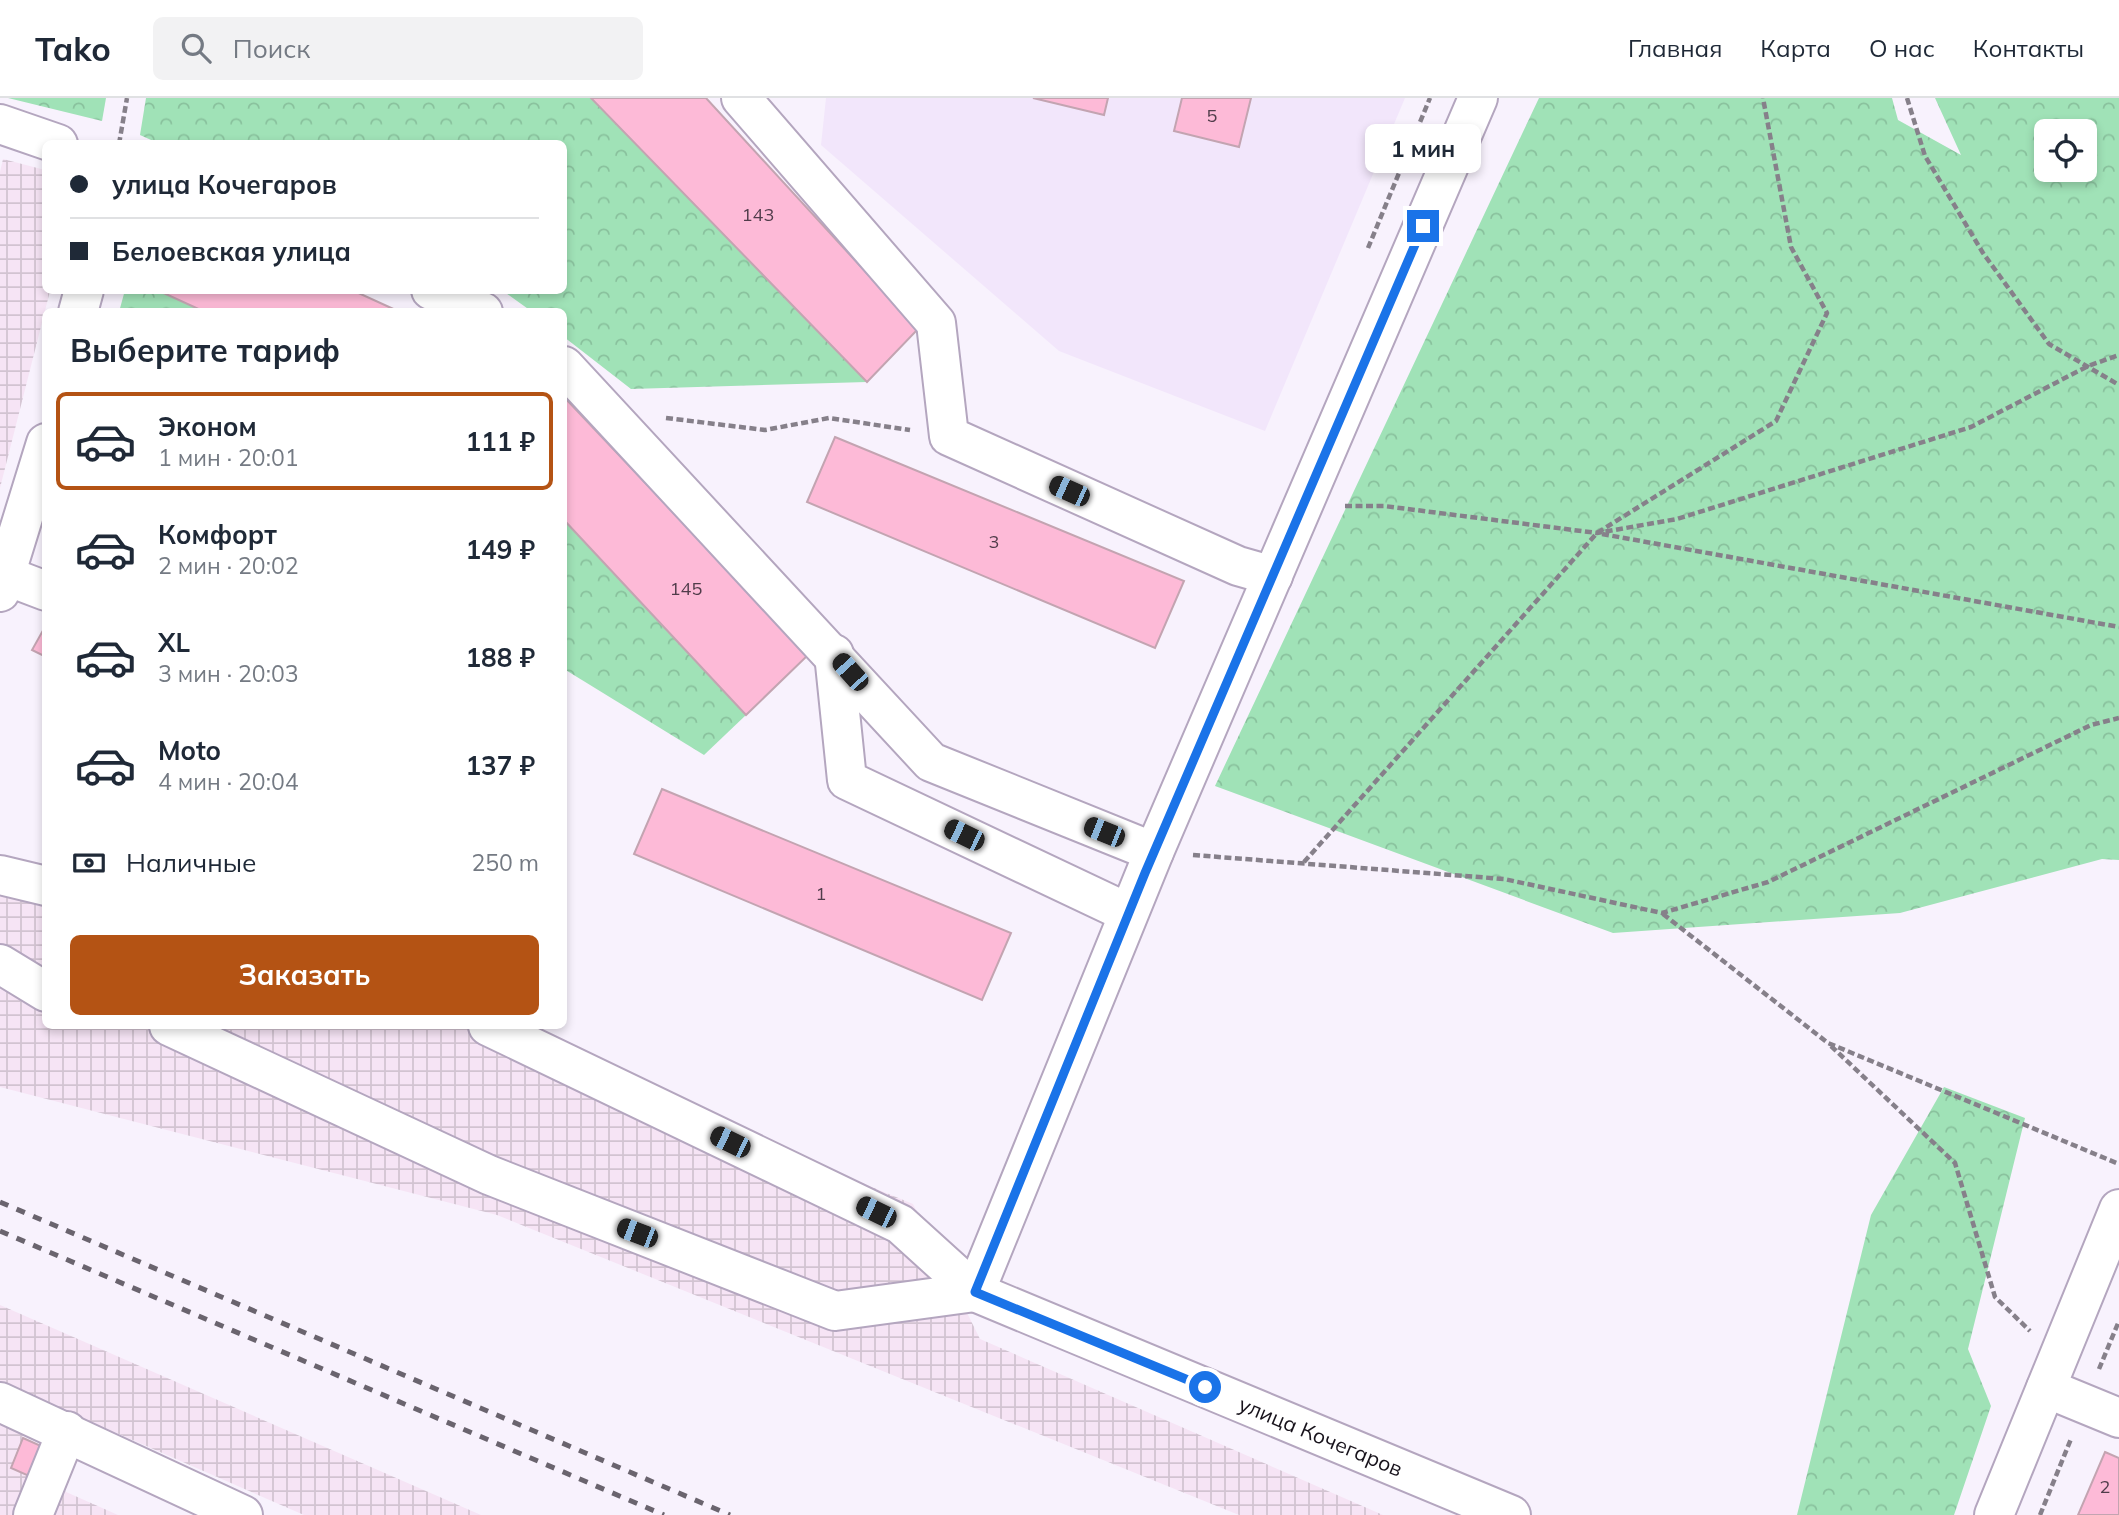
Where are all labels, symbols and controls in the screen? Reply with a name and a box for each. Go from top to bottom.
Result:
search box [153,17,643,80]
text: Tako [35,28,111,69]
icon: search [177,29,215,67]
text: Поиск [233,32,310,65]
text: Главная [1628,33,1722,63]
text: Карта [1760,33,1831,63]
text: О нас [1869,33,1935,63]
text: Контакты [1973,33,2084,63]
house number: 5 [1207,104,1218,127]
map controls [2034,119,2097,182]
button: locate [2034,119,2097,182]
callout: 1 мин [1365,124,1481,174]
text: 1 мин [1391,134,1455,163]
text: улица Кочегаров [112,168,337,201]
house number: 143 [742,203,774,226]
route end [1407,210,1439,242]
text: Белоевская улица [112,235,351,268]
text: Выберите тариф [70,330,340,370]
icon: car [74,410,137,473]
text: Эконом [158,410,257,443]
text: 111 ₽ [465,425,535,458]
text: 1 мин · 20:01 [158,443,298,472]
car [1046,473,1093,509]
icon: car [74,518,137,581]
text: Комфорт [158,518,277,551]
house number: 3 [989,530,999,553]
text: 149 ₽ [465,533,535,566]
text: 2 мин · 20:02 [158,551,298,580]
house number: 145 [670,577,702,600]
icon: car [74,626,137,689]
text: XL [158,626,190,659]
text: 188 ₽ [465,641,535,674]
car [829,649,872,695]
text: 3 мин · 20:03 [158,659,298,688]
icon: car [74,734,137,797]
text: Moto [158,734,221,767]
text: 137 ₽ [465,749,535,782]
text: 4 мин · 20:04 [158,767,298,796]
car [1081,814,1128,850]
car [941,816,988,854]
icon: cash [70,844,108,882]
text: Наличные [126,846,256,879]
text: 250 m [471,848,539,877]
house number: 1 [816,882,826,905]
button: Заказать [70,935,539,1015]
car [707,1123,754,1161]
car [853,1193,900,1231]
car [614,1216,661,1250]
route start [1189,1371,1221,1403]
street label: улица Кочегаров [1235,1390,1407,1482]
house number: 2 [2100,1475,2110,1498]

